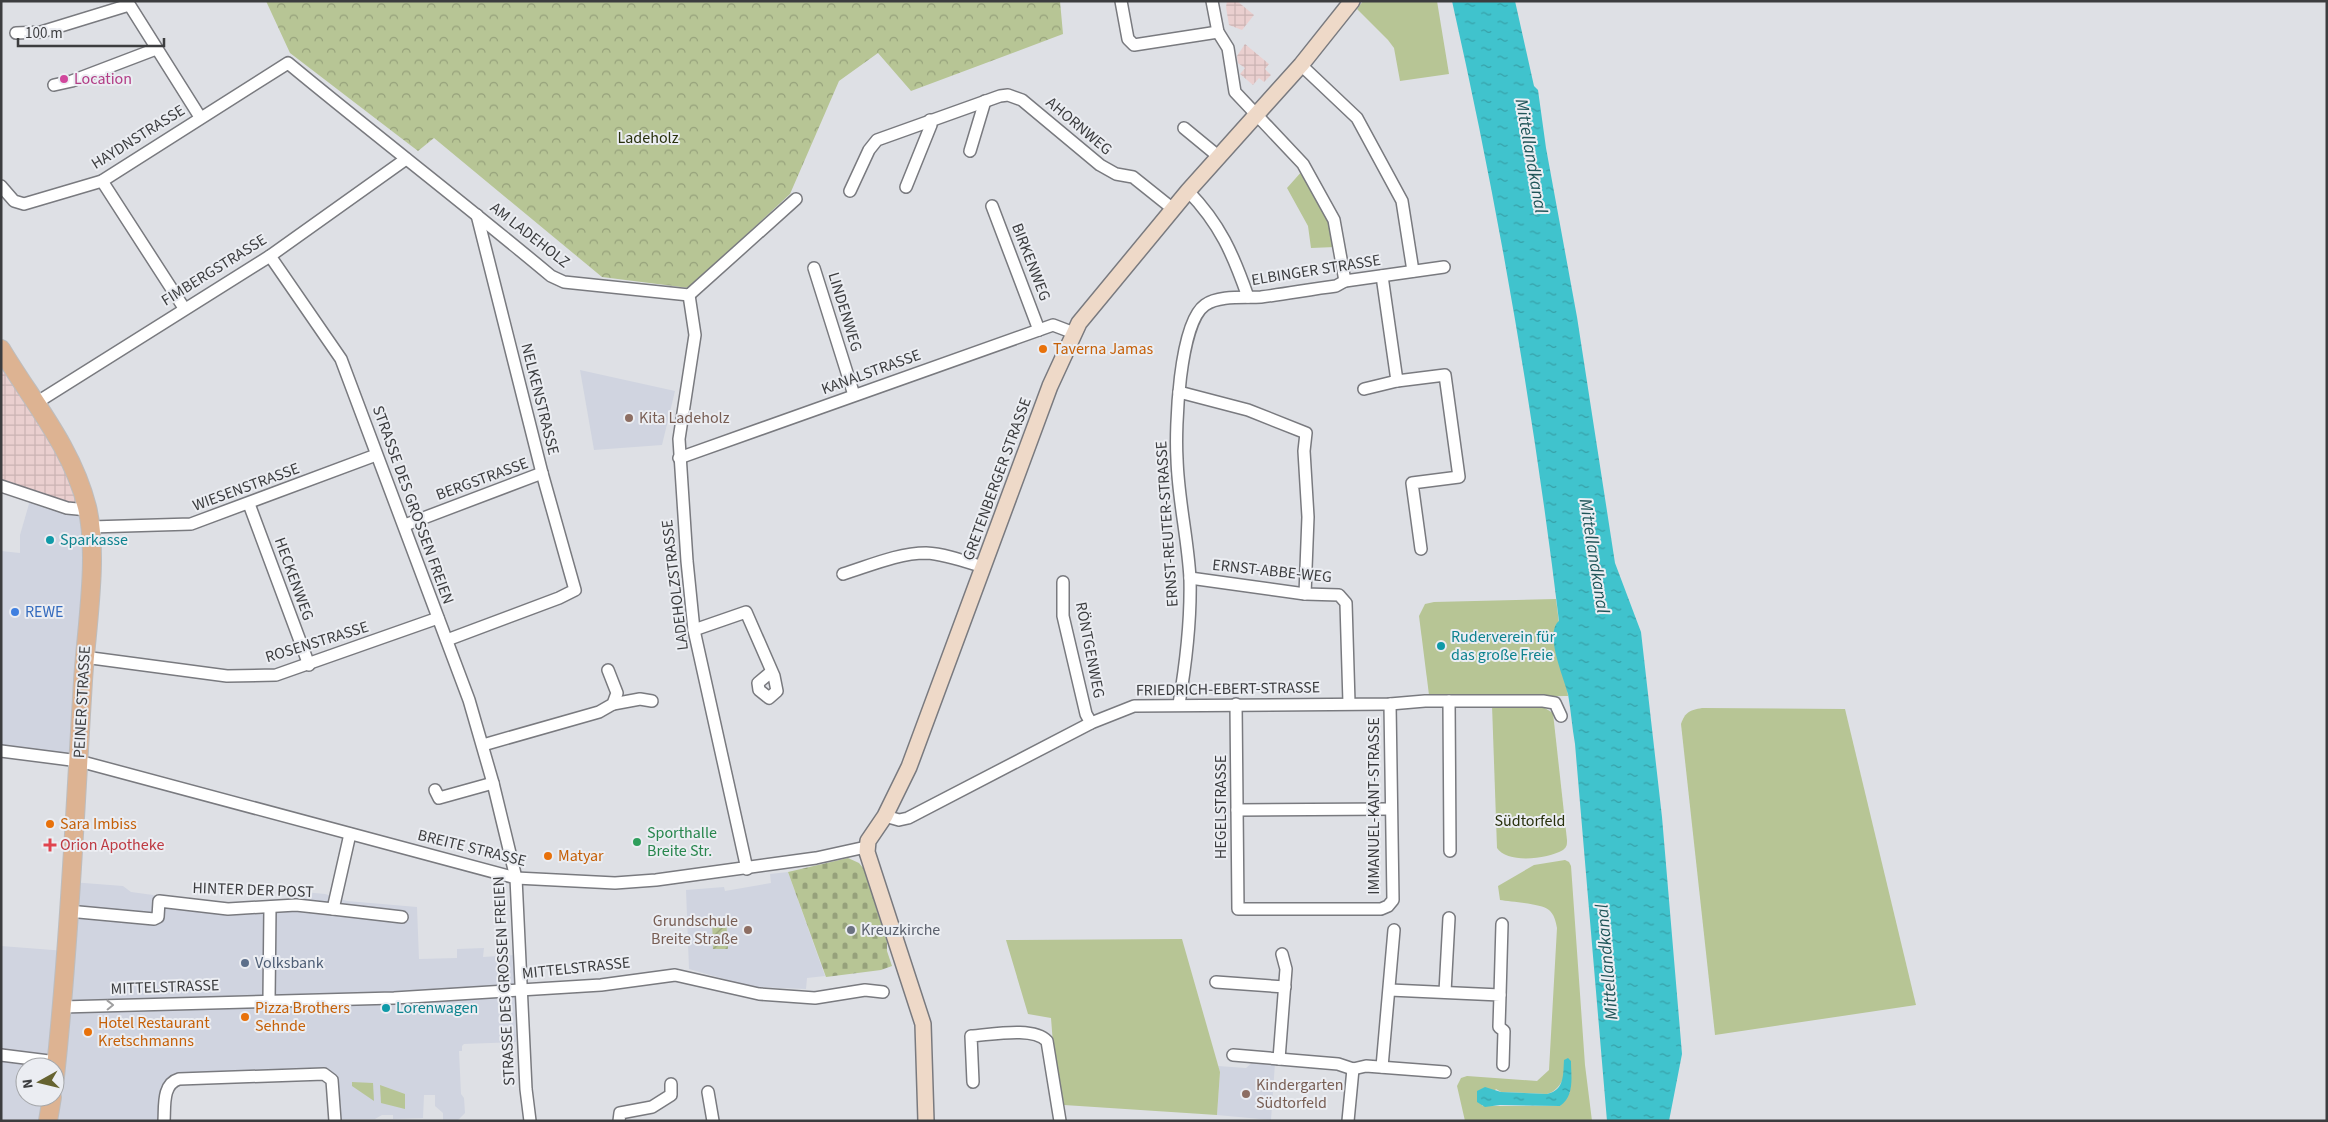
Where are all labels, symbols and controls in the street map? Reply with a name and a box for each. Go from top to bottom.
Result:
scale bar [18,15,164,47]
text: 100 m [25,23,63,44]
place label: Location [74,68,132,90]
marker: Location [58,73,70,85]
street label: AHORNWEG [1041,92,1117,160]
water label: Mittellandkanal [1509,97,1553,216]
street label: HAYDNSTRASSE [87,99,189,175]
park label: Ladeholz [618,127,679,149]
street label: AM LADEHOLZ [485,197,575,273]
street label: BIRKENWEG [1006,220,1056,304]
street label: FIMBERGSTRASSE [157,229,271,311]
street label: ELBINGER STRASSE [1250,249,1382,291]
street label: LINDENWEG [823,270,867,354]
place label: Taverna Jamas [1053,338,1153,360]
street label: NELKENSTRASSE [515,341,565,457]
marker: Taverna Jamas [1037,343,1049,355]
street label: KANALSTRASSE [818,344,924,400]
street label: GRETENBERGER STRASSE [957,394,1037,564]
street label: STRASSE DES GROSSEN FREIEN [367,403,459,607]
place label: Kita Ladeholz [639,407,730,429]
marker: Kita Ladeholz [623,412,635,424]
street label: ERNST-REUTER-STRASSE [1150,440,1184,608]
street label: BERGSTRASSE [433,452,531,506]
street label: WIESENSTRASSE [189,457,303,517]
water label: Mittellandkanal [1573,497,1616,616]
street label: LADEHOLZSTRASSE [656,518,694,652]
place label: Sparkasse [60,529,128,551]
marker: Sparkasse [44,534,56,546]
street label: HECKENWEG [269,534,319,624]
street label: ERNST-ABBE-WEG [1211,554,1333,588]
street label: RÖNTGENWEG [1070,600,1110,700]
place label: REWE [25,601,64,623]
marker: REWE [9,606,21,618]
street label: ROSENSTRASSE [263,616,371,668]
place label: Ruderverein für das große Freie [1451,626,1556,666]
marker: Ruderverein für das große Freie [1435,640,1447,652]
street label: PEINER STRASSE [68,645,96,759]
street label: FRIEDRICH-EBERT-STRASSE [1136,676,1320,702]
street label: IMMANUEL-KANT-STRASSE [1363,717,1385,895]
street label: HEGELSTRASSE [1210,755,1232,859]
park label: Südtorfeld [1495,810,1565,832]
place label: Sara Imbiss [60,813,137,835]
marker: Sara Imbiss [44,818,56,830]
place label: Sporthalle Breite Str. [647,822,717,862]
street label: BREITE STRASSE [415,824,529,872]
place label: Orion Apotheke [60,834,164,856]
marker: Sporthalle Breite Str. [631,836,643,848]
marker: Orion Apotheke [44,839,56,851]
place label: Matyar [558,845,604,867]
marker: Matyar [542,850,554,862]
street label: STRASSE DES GROSSEN FREIEN [488,876,520,1086]
street label: HINTER DER POST [192,877,314,903]
water label: Mittellandkanal [1589,903,1625,1021]
place label: Grundschule Breite Straße [651,910,738,950]
place label: Kreuzkirche [861,919,940,941]
marker: Grundschule Breite Straße [742,924,754,936]
marker: Kreuzkirche [845,924,857,936]
street label: MITTELSTRASSE [521,951,631,985]
place label: Volksbank [255,952,324,974]
marker: Volksbank [239,957,251,969]
street label: MITTELSTRASSE [110,974,220,1000]
place label: Pizza Brothers Sehnde [255,997,350,1037]
place label: Lorenwagen [396,997,478,1019]
one-way arrow [107,1000,115,1011]
marker: Lorenwagen [380,1002,392,1014]
marker: Pizza Brothers Sehnde [239,1011,251,1023]
place label: Hotel Restaurant Kretschmanns [98,1012,210,1052]
marker: Hotel Restaurant Kretschmanns [82,1026,94,1038]
north arrow [15,1057,65,1107]
place label: Kindergarten Südtorfeld [1256,1074,1343,1114]
text: N [18,1078,39,1090]
marker: Kindergarten Südtorfeld [1240,1088,1252,1100]

